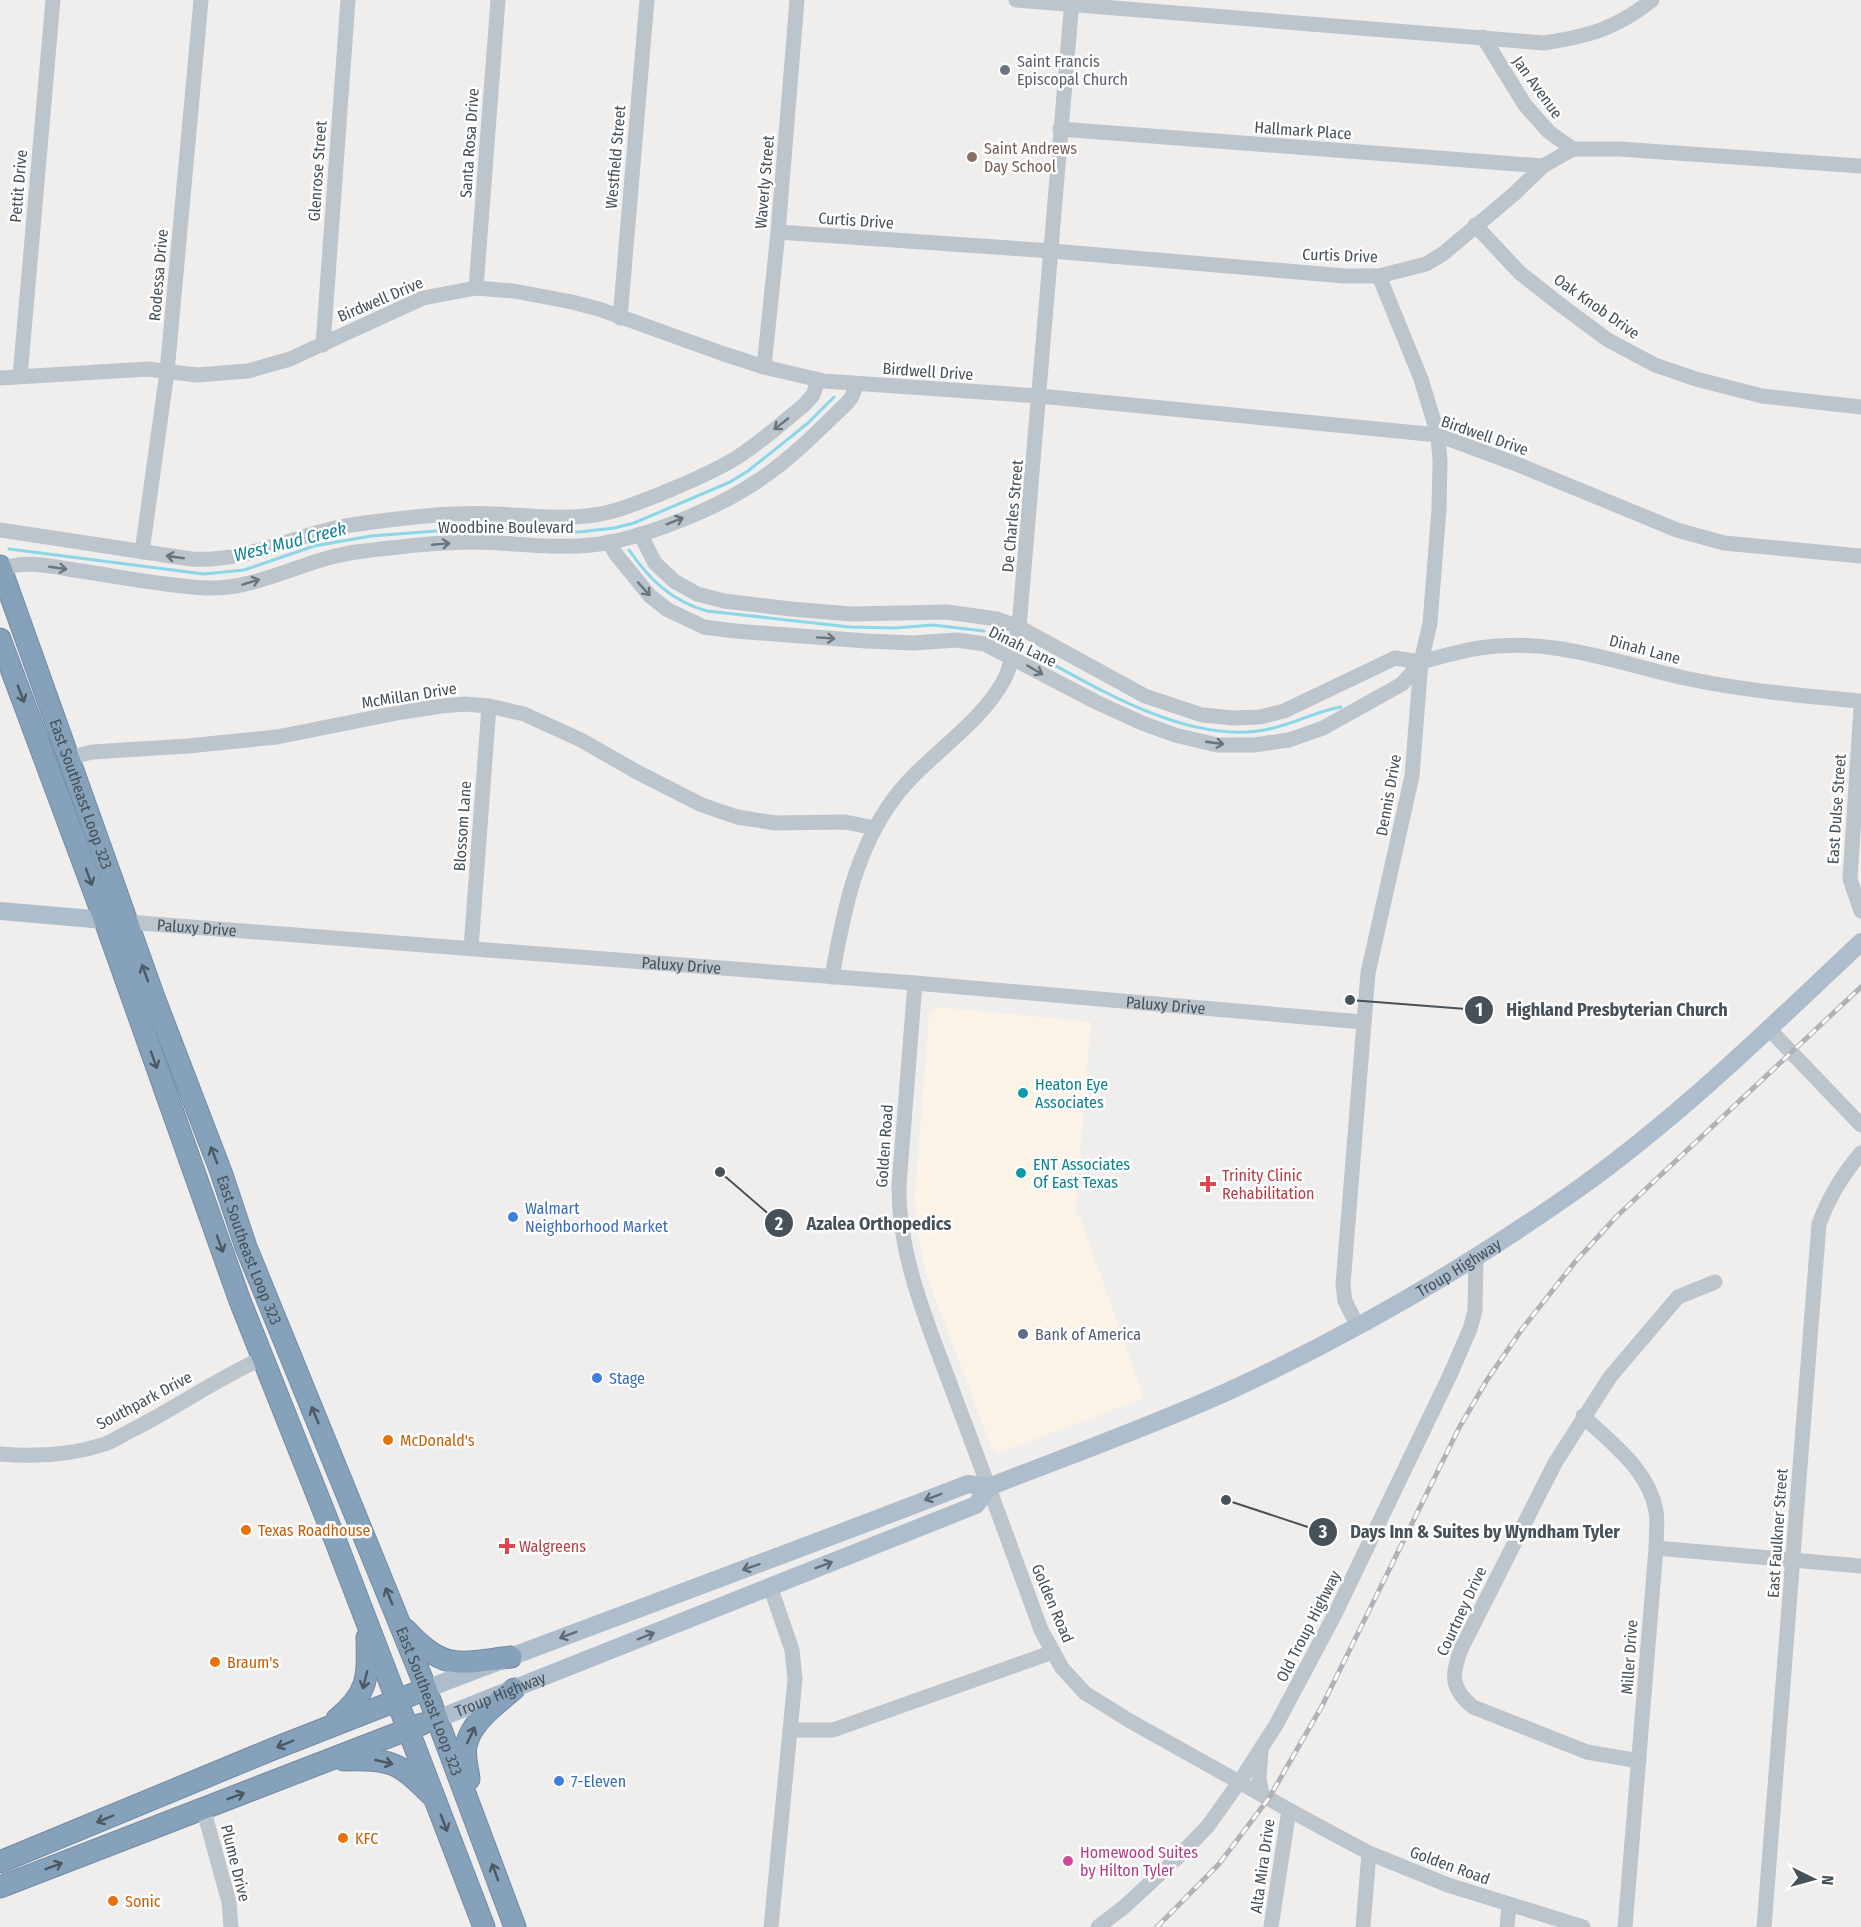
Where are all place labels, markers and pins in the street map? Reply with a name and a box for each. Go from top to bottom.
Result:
place label: Saint Francis Episcopal Church [1017,52,1128,89]
marker: Saint Francis Episcopal Church [998,63,1012,77]
place label: Saint Andrews Day School [984,139,1077,176]
marker: Saint Andrews Day School [965,150,979,164]
callout: Highland Presbyterian Church [1464,992,1739,1028]
place label: Heaton Eye Associates [1035,1075,1108,1112]
marker: Heaton Eye Associates [1016,1086,1030,1100]
place label: ENT Associates Of East Texas [1033,1155,1130,1192]
marker: ENT Associates Of East Texas [1014,1166,1028,1180]
place label: Trinity Clinic Rehabilitation [1222,1166,1315,1203]
marker: Trinity Clinic Rehabilitation [1199,1175,1217,1193]
place label: Walmart Neighborhood Market [525,1199,669,1236]
callout: Azalea Orthopedics [764,1205,963,1241]
marker: Walmart Neighborhood Market [506,1210,520,1224]
place label: Bank of America [1035,1325,1141,1344]
marker: Bank of America [1016,1327,1030,1341]
place label: Stage [609,1369,645,1388]
marker: Stage [590,1371,604,1385]
place label: McDonald's [400,1431,475,1450]
marker: McDonald's [381,1433,395,1447]
callout: Days Inn & Suites by Wyndham Tyler [1308,1514,1632,1550]
place label: Texas Roadhouse [258,1521,371,1540]
marker: Texas Roadhouse [239,1523,253,1537]
place label: Walgreens [519,1537,586,1556]
marker: Walgreens [500,1539,514,1553]
place label: Braum's [227,1653,279,1672]
marker: Braum's [208,1655,222,1669]
place label: 7-Eleven [571,1772,626,1791]
marker: 7-Eleven [552,1774,566,1788]
place label: KFC [355,1829,378,1848]
marker: KFC [336,1831,350,1845]
place label: Homewood Suites by Hilton Tyler [1080,1843,1198,1880]
marker: Homewood Suites by Hilton Tyler [1061,1854,1075,1868]
place label: Sonic [125,1892,161,1911]
marker: Sonic [106,1894,120,1908]

